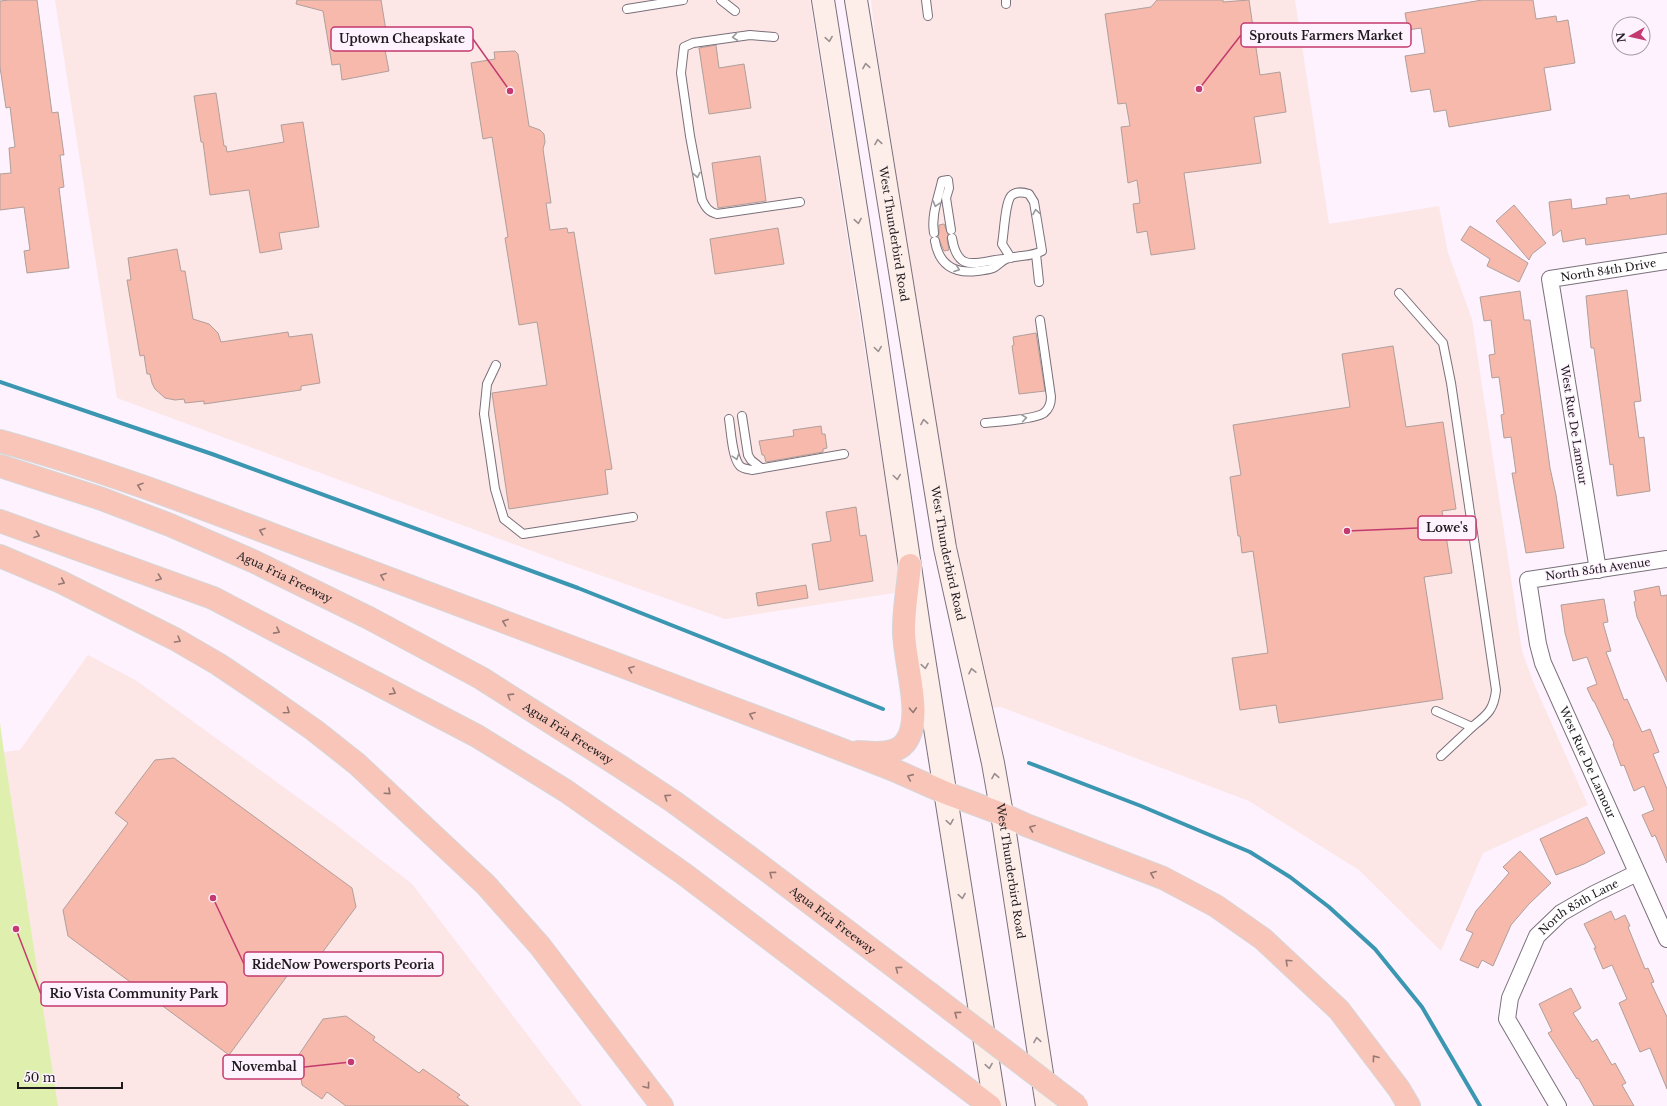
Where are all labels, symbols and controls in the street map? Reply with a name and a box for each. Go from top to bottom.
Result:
north arrow [1611,16,1651,56]
callout: Sprouts Farmers Market [1241,23,1411,47]
callout: Uptown Cheapskate [331,27,473,51]
text: Sprouts Farmers Market [1249,28,1403,43]
text: Uptown Cheapskate [339,31,465,46]
text: N [1613,31,1629,43]
one-way arrow [732,32,738,41]
one-way arrow [824,35,833,42]
one-way arrow [862,63,871,69]
one-way arrow [875,139,883,145]
street label: West Thunderbird Road [876,164,912,303]
one-way arrow [693,171,701,178]
one-way arrow [932,200,941,207]
one-way arrow [1032,209,1041,216]
one-way arrow [853,218,862,225]
street label: North 84th Drive [1560,256,1657,284]
one-way arrow [954,265,961,273]
one-way arrow [873,346,882,352]
street label: West Rue De Lamour [1557,363,1591,487]
one-way arrow [1021,414,1027,423]
one-way arrow [920,419,929,425]
one-way arrow [731,453,740,460]
one-way arrow [892,474,901,480]
one-way arrow [136,482,143,490]
street label: West Thunderbird Road [928,484,968,623]
callout: Lowe's [1418,516,1476,540]
text: Lowe's [1426,520,1468,535]
one-way arrow [258,527,265,535]
one-way arrow [33,530,40,538]
street label: Agua Fria Freeway [234,548,335,606]
street label: North 85th Avenue [1544,555,1652,583]
one-way arrow [380,573,387,581]
one-way arrow [156,574,163,582]
one-way arrow [57,577,65,585]
one-way arrow [502,618,509,626]
one-way arrow [273,627,281,634]
one-way arrow [174,636,181,643]
one-way arrow [920,663,929,669]
one-way arrow [627,665,634,673]
one-way arrow [969,668,977,674]
one-way arrow [388,687,396,694]
one-way arrow [507,694,514,701]
street label: Agua Fria Freeway [520,699,616,767]
street label: West Rue De Lamour [1556,703,1619,821]
one-way arrow [283,706,290,714]
one-way arrow [908,707,917,713]
one-way arrow [749,712,756,720]
one-way arrow [991,772,1000,779]
one-way arrow [906,774,913,782]
one-way arrow [383,788,391,795]
one-way arrow [664,795,671,802]
street label: West Thunderbird Road [993,801,1028,940]
one-way arrow [945,819,954,825]
one-way arrow [1028,824,1035,832]
one-way arrow [769,871,776,878]
one-way arrow [1150,871,1157,879]
street label: North 85th Lane [1536,876,1621,938]
street label: Agua Fria Freeway [786,883,878,957]
one-way arrow [957,893,966,899]
callout: RideNow Powersports Peoria [244,952,443,976]
text: RideNow Powersports Peoria [252,957,434,972]
one-way arrow [1285,960,1293,967]
one-way arrow [895,967,902,974]
callout: Rio Vista Community Park [41,982,227,1006]
text: Rio Vista Community Park [49,986,220,1001]
one-way arrow [954,1012,961,1019]
one-way arrow [1033,1037,1042,1043]
callout: Novembal [223,1055,304,1079]
one-way arrow [1372,1055,1380,1062]
text: Novembal [231,1059,297,1074]
one-way arrow [984,1063,993,1069]
scale bar [18,1064,122,1090]
text: 50 m [24,1070,56,1085]
one-way arrow [642,1082,649,1089]

